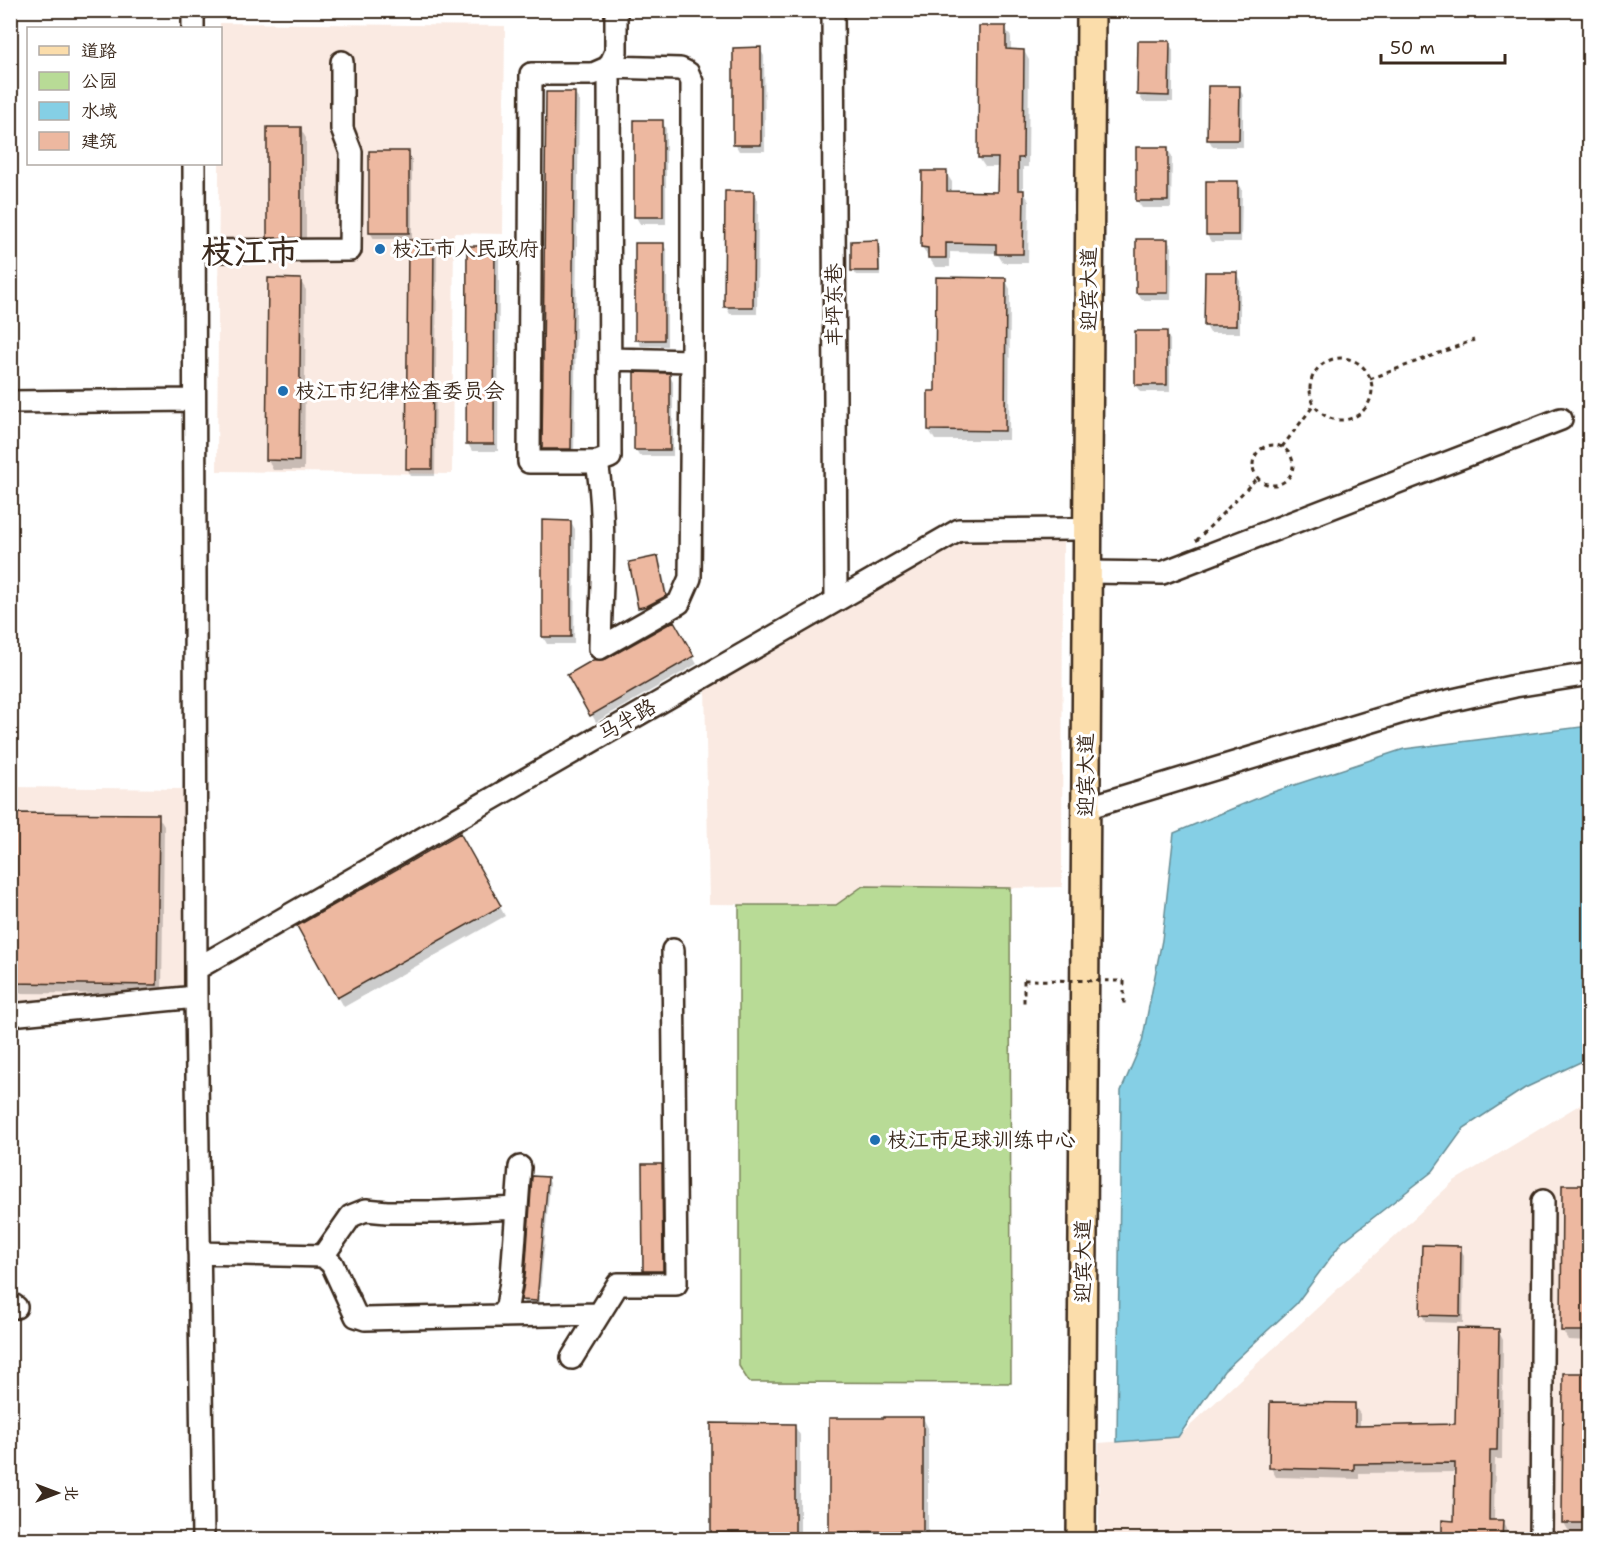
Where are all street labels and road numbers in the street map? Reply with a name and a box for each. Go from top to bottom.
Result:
street label: 迎宾大道 [1075,247,1103,331]
street label: 丰坪东巷 [820,263,848,347]
street label: 马半路 [593,692,661,748]
street label: 迎宾大道 [1072,733,1100,817]
street label: 迎宾大道 [1069,1219,1097,1303]

